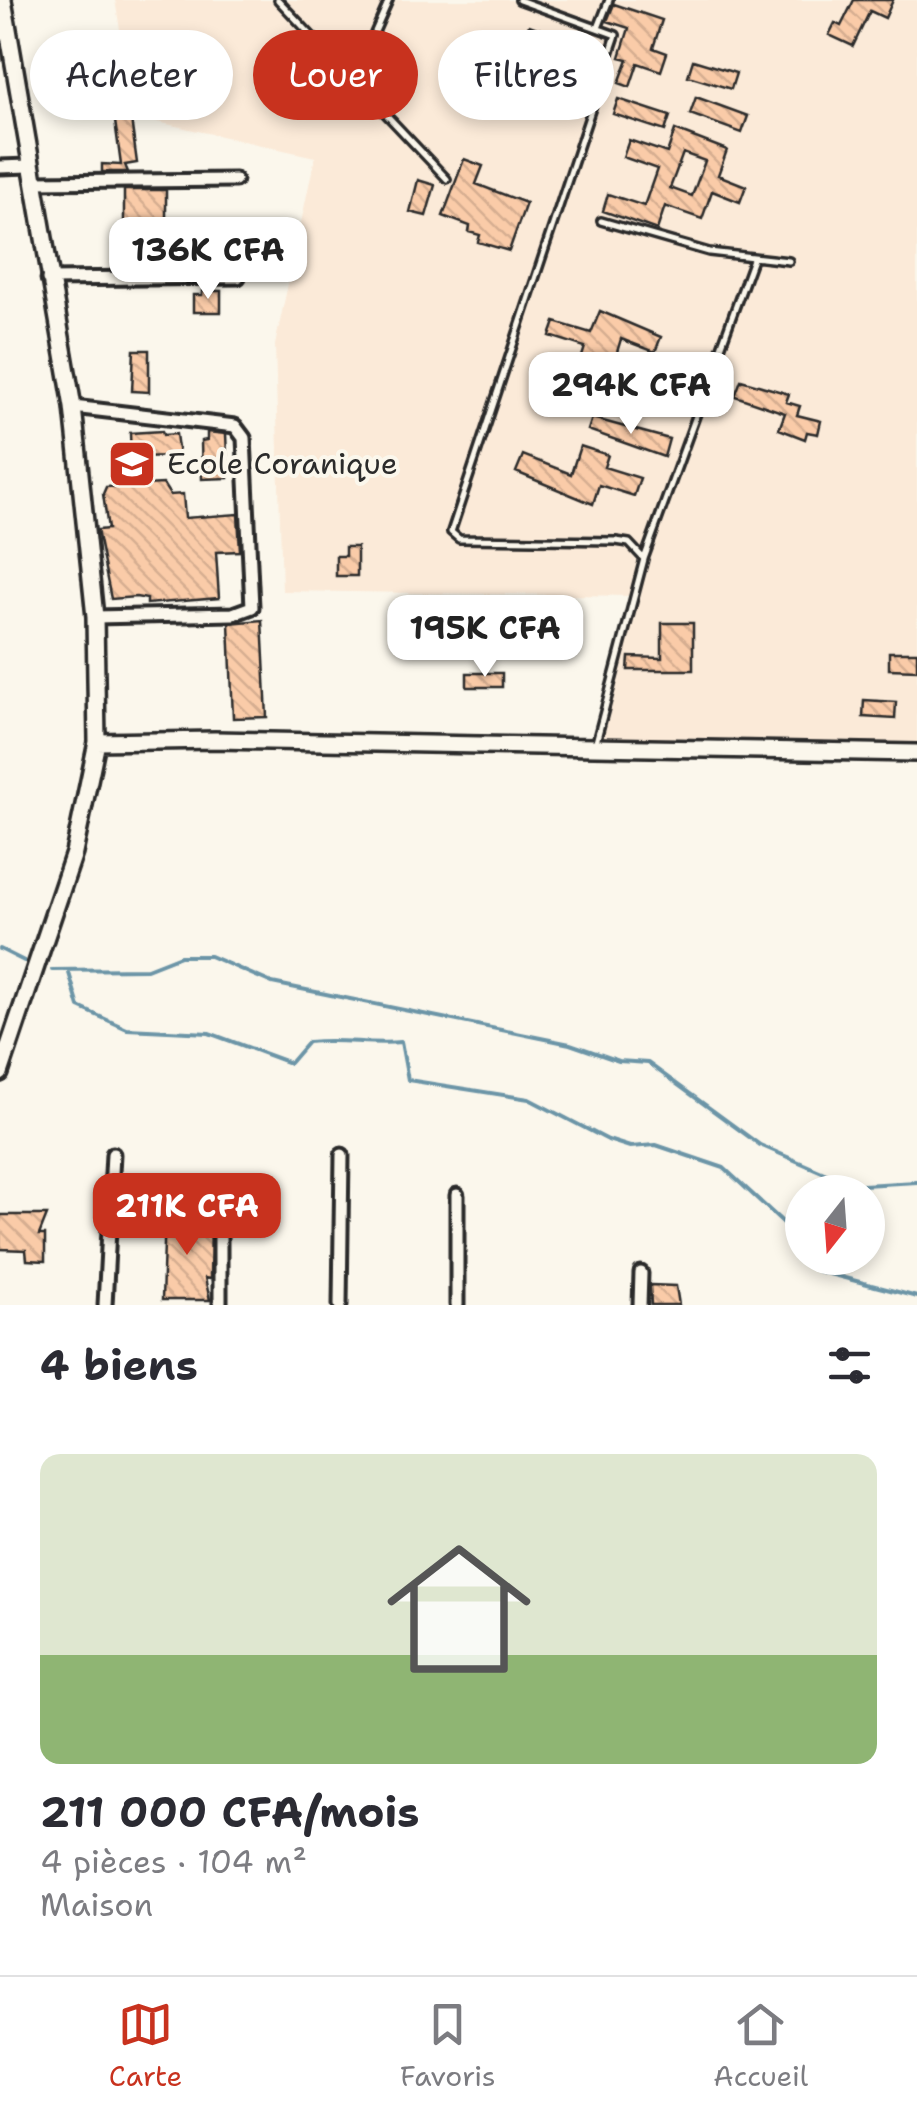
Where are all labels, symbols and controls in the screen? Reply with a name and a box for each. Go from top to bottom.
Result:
chip: Acheter [30,30,233,120]
chip: Louer [253,30,418,120]
chip: Filtres [438,30,614,120]
pin: 136K CFA [105,217,311,302]
text: 136K CFA [131,228,285,271]
pin: 294K CFA [528,352,734,437]
text: 294K CFA [551,363,711,406]
school or university icon: Ecole Coranique [106,438,158,490]
place label: Ecole Coranique [167,443,398,484]
pin: 195K CFA [382,595,588,680]
text: 195K CFA [409,606,561,649]
pin: 211K CFA [84,1173,290,1258]
north arrow [785,1175,885,1275]
map controls [785,1175,885,1275]
text: 211K CFA [115,1184,259,1227]
text: 4 biens [40,1337,198,1393]
icon: filters [822,1338,877,1393]
icon: home [369,1519,549,1699]
text: 211 000 CFA/mois [40,1784,419,1840]
text: 4 pièces · 104 m² [40,1840,307,1883]
text: Maison [40,1883,153,1926]
tab: Carte [109,1997,182,2095]
tab: Favoris [400,1997,496,2095]
tab: Accueil [713,1997,808,2095]

